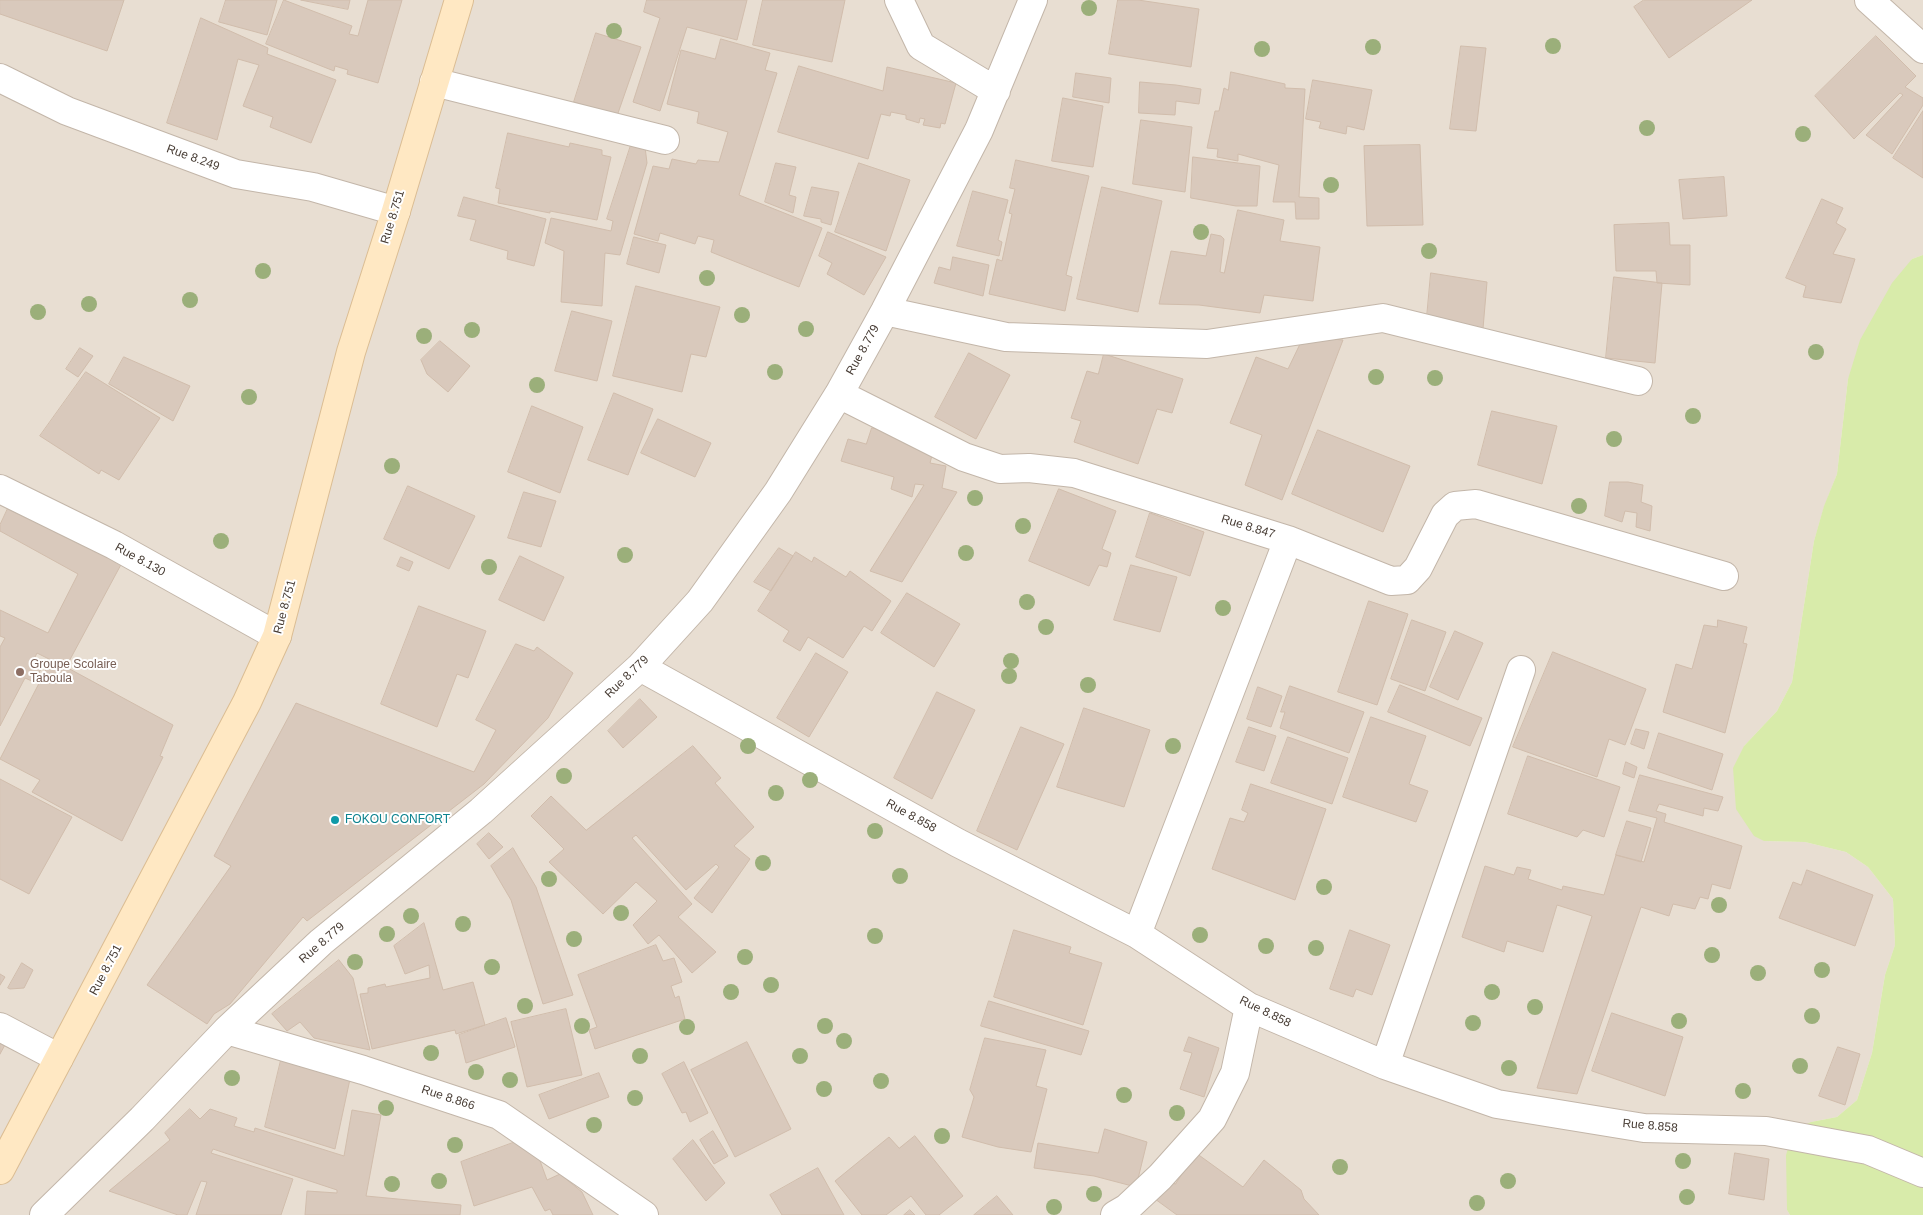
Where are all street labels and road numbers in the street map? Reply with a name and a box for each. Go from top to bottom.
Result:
street label: Rue 8.249 [165,142,221,174]
street label: Rue 8.751 [378,188,408,246]
street label: Rue 8.779 [843,322,883,378]
street label: Rue 8.847 [1219,512,1277,542]
street label: Rue 8.130 [112,540,168,580]
street label: Rue 8.751 [271,578,299,636]
street label: Rue 8.779 [602,653,652,701]
street label: Rue 8.858 [883,796,939,836]
street label: Rue 8.779 [296,919,348,967]
street label: Rue 8.751 [87,942,125,998]
street label: Rue 8.858 [1237,993,1293,1031]
street label: Rue 8.866 [419,1083,477,1113]
street label: Rue 8.858 [1622,1116,1678,1136]

